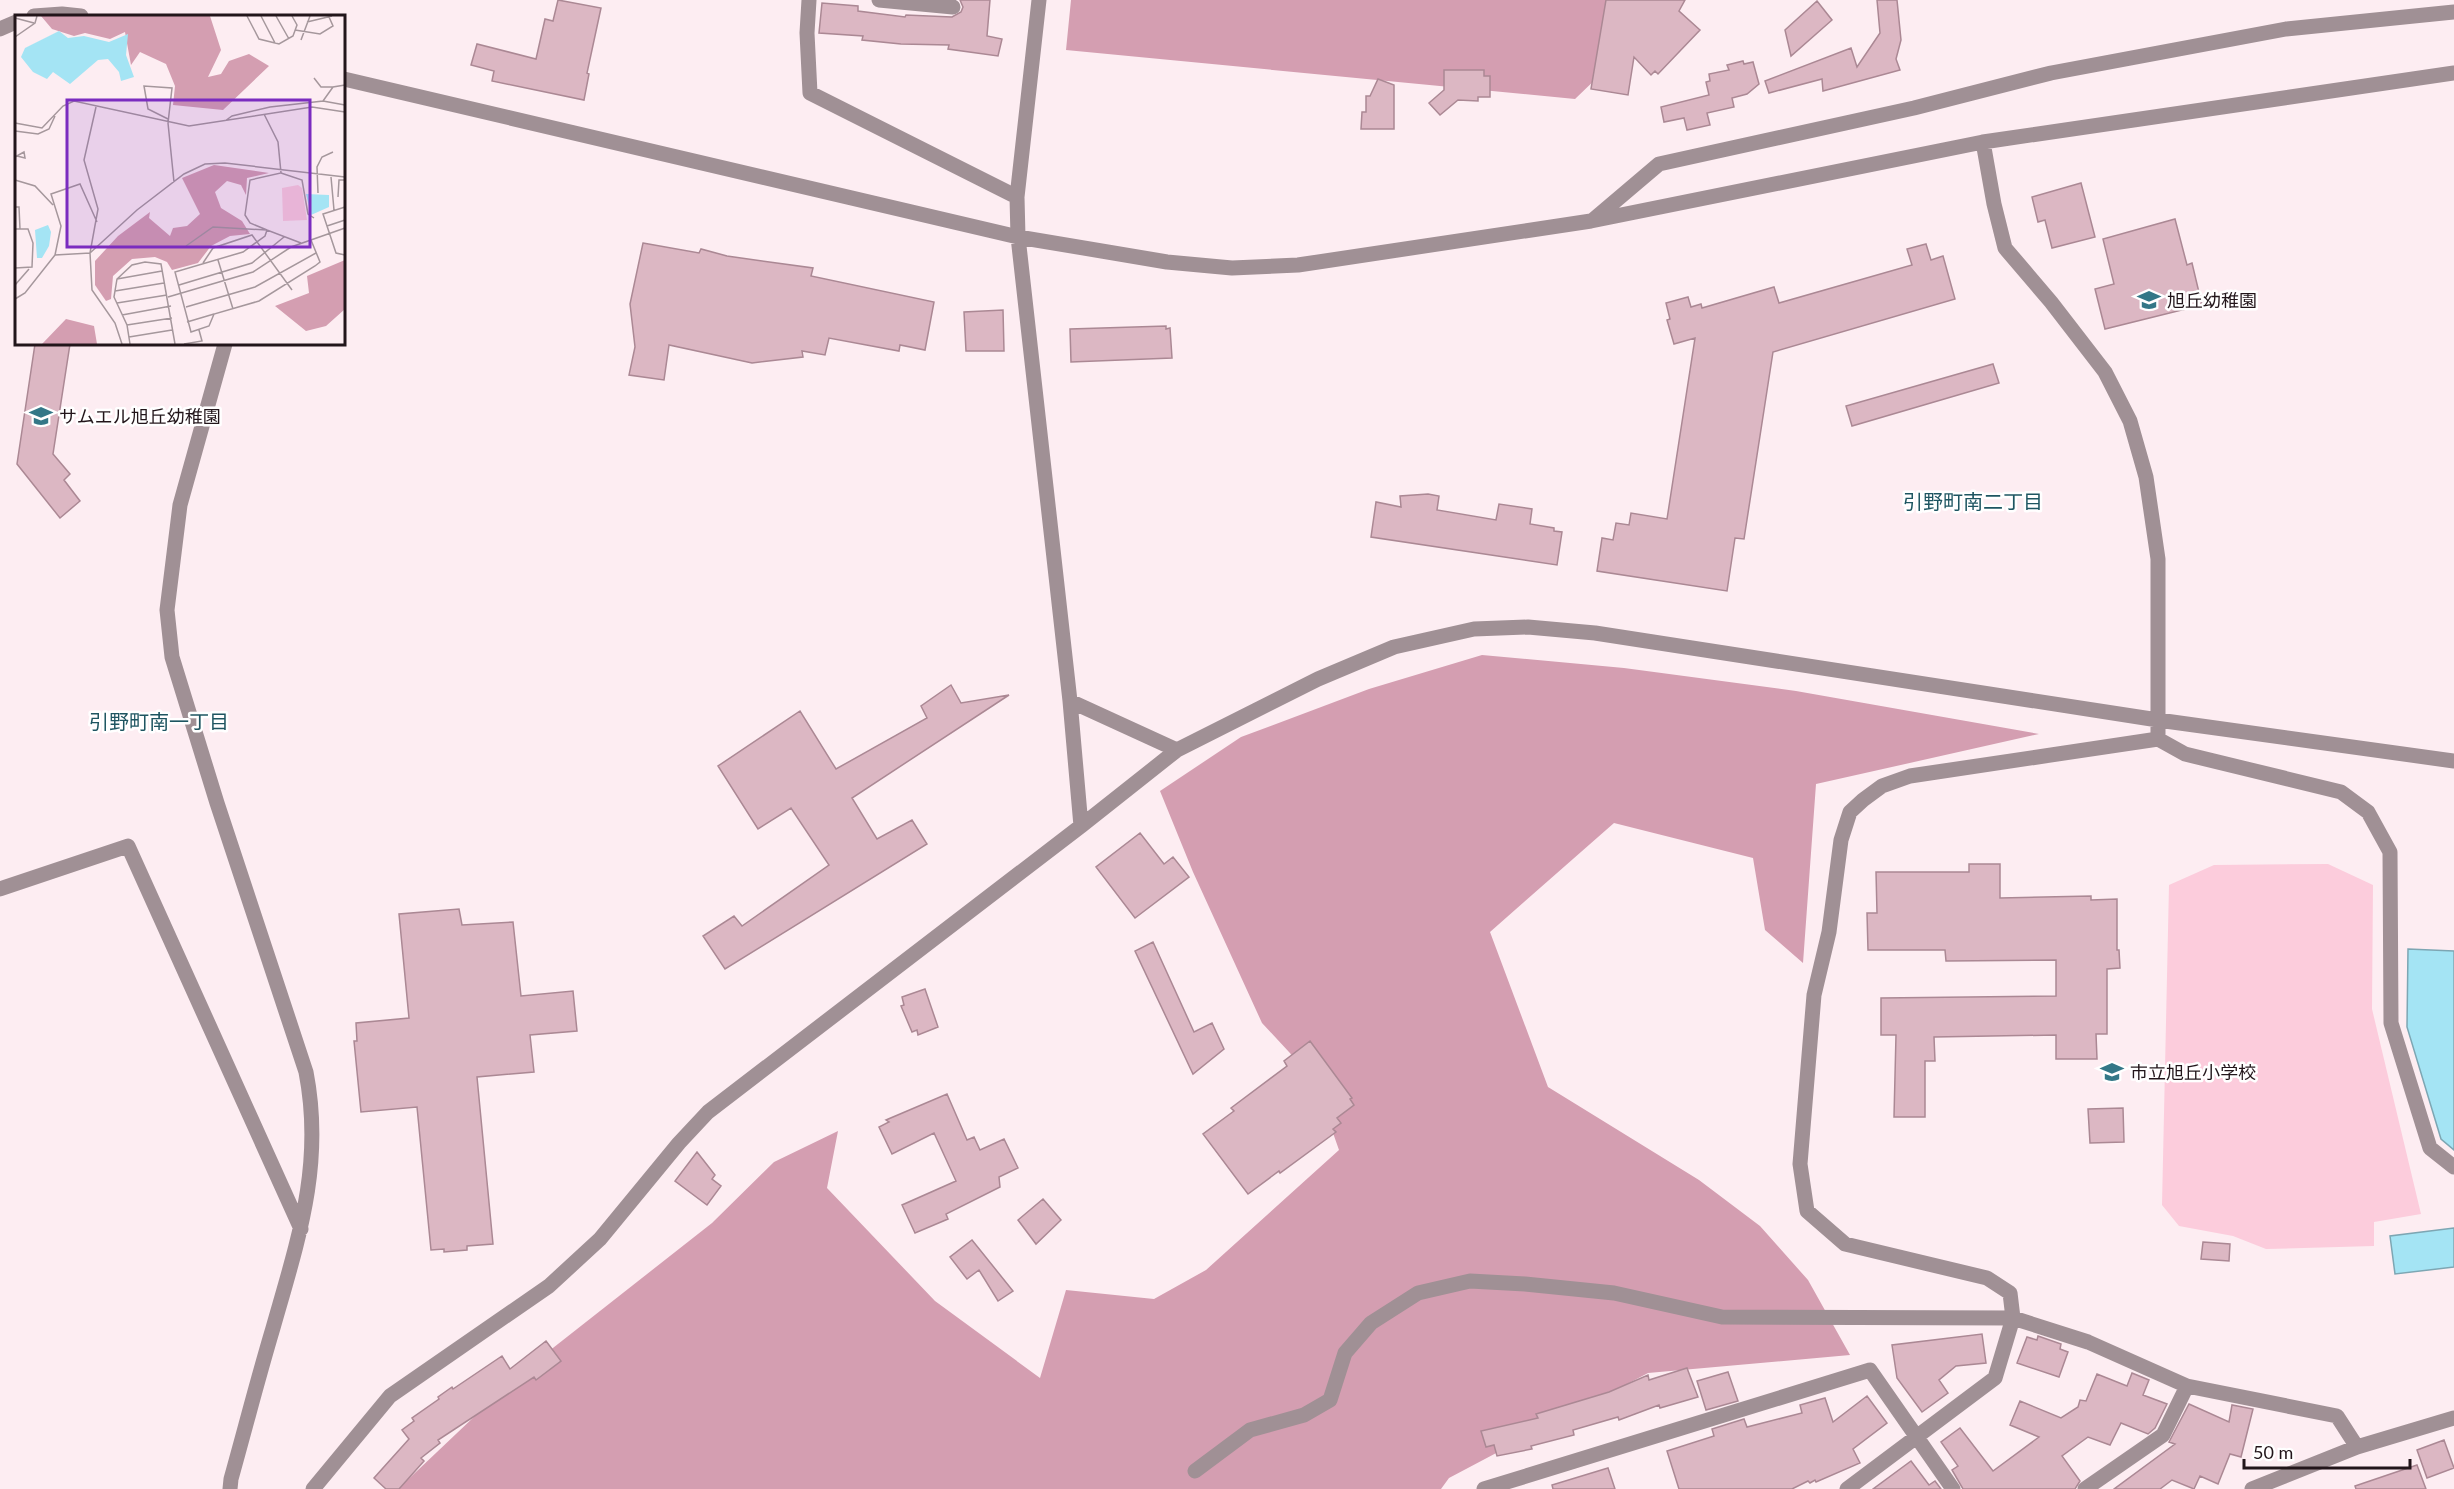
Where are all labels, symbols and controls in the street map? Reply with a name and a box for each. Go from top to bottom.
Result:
inset map [15,15,345,345]
school or university icon: 旭丘幼稚園 [2136,287,2162,313]
place label: 旭丘幼稚園 [2167,289,2257,311]
school or university icon: サムエル旭丘幼稚園 [28,403,54,429]
place label: サムエル旭丘幼稚園 [59,405,221,427]
district label: 引野町南二丁目 [1903,489,2043,513]
district label: 引野町南一丁目 [89,709,229,733]
school or university icon: 市立旭丘小学校 [2099,1059,2125,1085]
place label: 市立旭丘小学校 [2130,1061,2256,1083]
scale bar [2244,1432,2410,1470]
text: 50 m [2253,1441,2293,1463]

